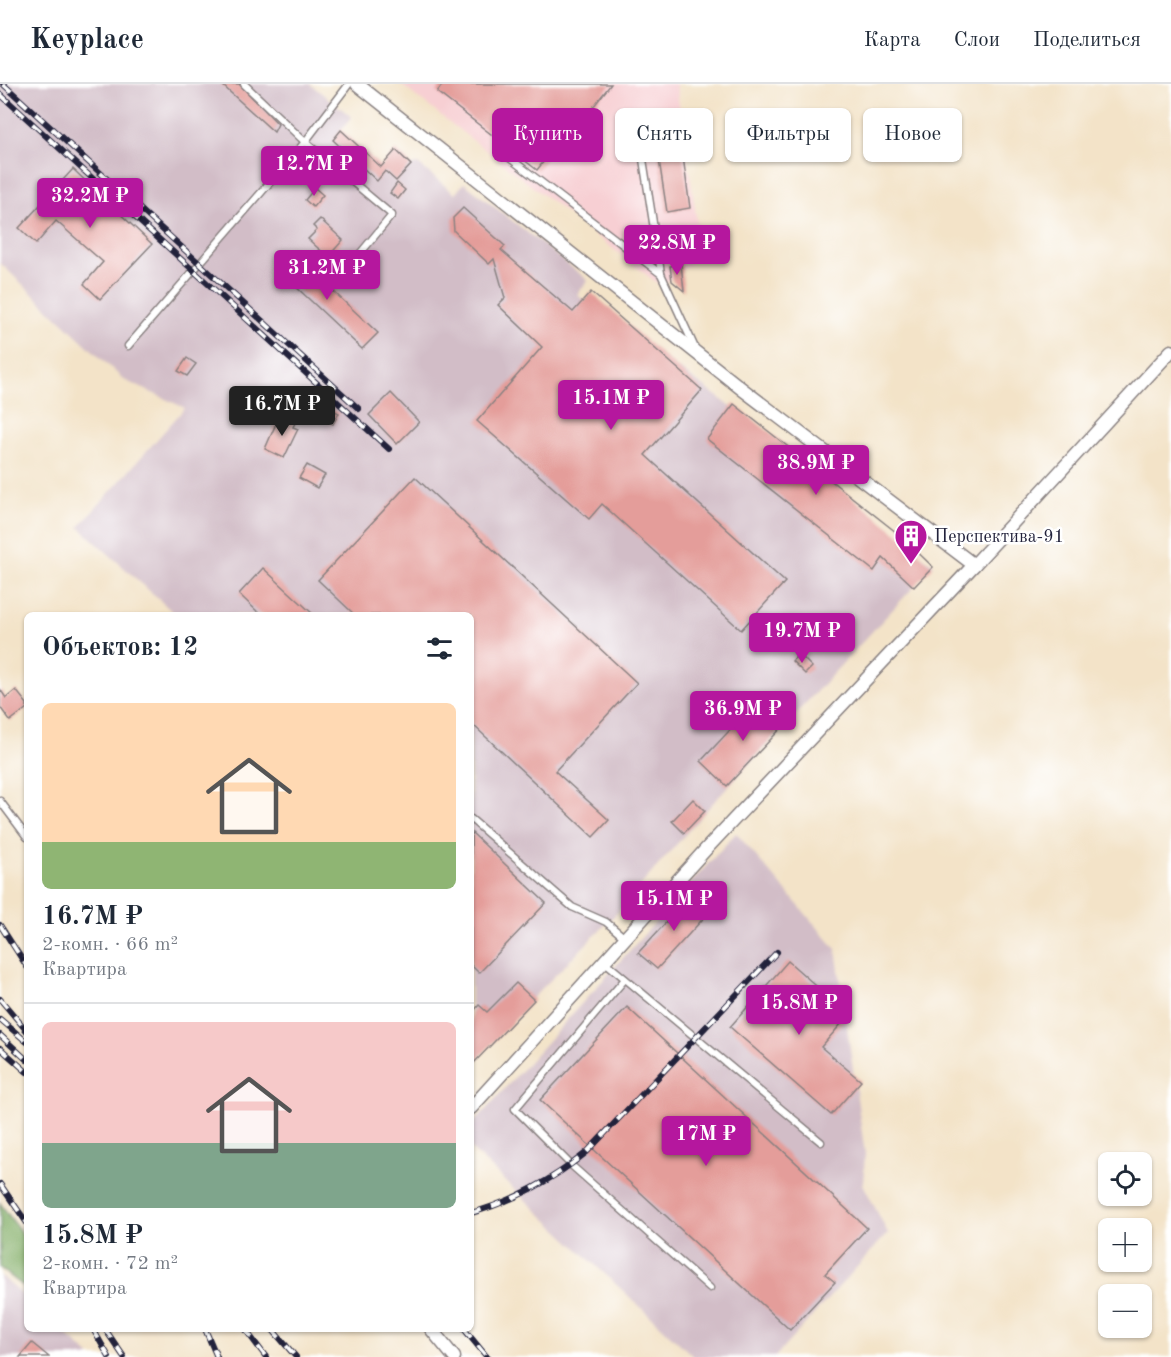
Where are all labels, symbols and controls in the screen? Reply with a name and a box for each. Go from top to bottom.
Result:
text: Keyplace [30,27,144,55]
text: Карта [864,30,921,51]
text: Слои [954,30,1000,51]
text: Поделиться [1033,30,1141,51]
chip: Купить [492,108,603,162]
chip: Снять [615,108,713,162]
chip: Фильтры [725,108,851,162]
chip: Новое [863,108,962,162]
pin: 12.7M ₽ [259,146,369,197]
text: 12.7M ₽ [275,155,353,175]
pin: 32.2M ₽ [35,178,145,229]
text: 32.2M ₽ [51,187,129,207]
pin: 22.8M ₽ [622,225,732,276]
text: 22.8M ₽ [638,234,716,254]
pin: 31.2M ₽ [272,250,382,301]
text: 31.2M ₽ [288,259,366,279]
pin: 15.1M ₽ [556,380,666,431]
pin: 16.7M ₽ [227,386,337,437]
text: 15.1M ₽ [572,389,650,409]
text: 16.7M ₽ [243,395,321,415]
pin: 38.9M ₽ [761,445,871,496]
text: 38.9M ₽ [777,454,855,474]
building icon: Перспектива-91 [893,518,929,565]
place label: Перспектива-91 [934,528,1064,546]
pin: 19.7M ₽ [747,613,857,664]
text: 19.7M ₽ [763,622,841,642]
icon: filters [423,632,456,665]
text: Объектов: 12 [42,635,198,661]
pin: 36.9M ₽ [688,691,798,742]
text: 36.9M ₽ [704,700,782,720]
icon: home [195,742,303,850]
pin: 15.1M ₽ [619,881,729,932]
text: 15.1M ₽ [635,890,713,910]
text: 16.7M ₽ [42,904,143,930]
text: 2-комн. · 66 m² [42,935,178,955]
text: Квартира [42,960,127,980]
pin: 15.8M ₽ [744,985,854,1036]
text: 15.8M ₽ [760,994,838,1014]
icon: home [195,1061,303,1169]
pin: 17M ₽ [664,1116,748,1167]
text: 17M ₽ [676,1125,736,1145]
map controls [1098,1152,1152,1338]
button: locate [1098,1152,1152,1206]
button: + [1098,1218,1152,1272]
text: 15.8M ₽ [42,1223,143,1249]
text: 2-комн. · 72 m² [42,1254,178,1274]
text: Квартира [42,1279,127,1299]
button: − [1098,1284,1152,1338]

